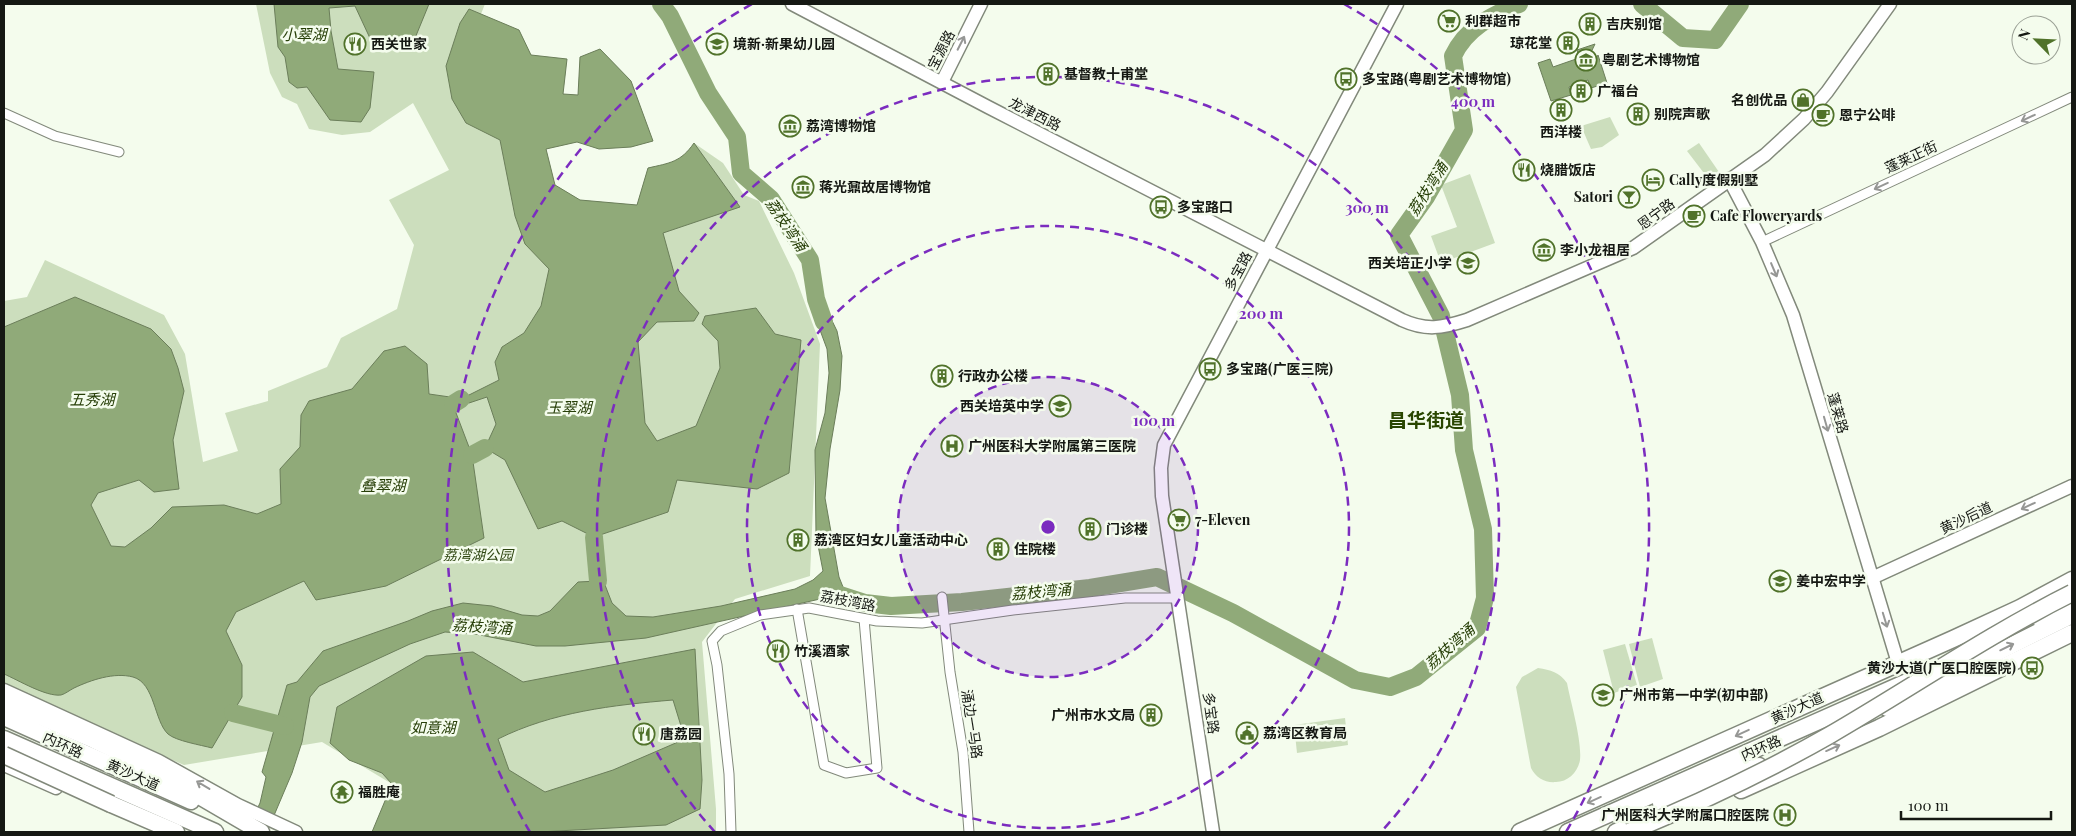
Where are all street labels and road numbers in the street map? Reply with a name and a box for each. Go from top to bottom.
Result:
street label: 宝源路 [923,27,959,73]
street label: 龙津西路 [1006,92,1064,135]
street label: 蓬莱正街 [1881,136,1940,177]
street label: 恩宁路 [1633,194,1678,234]
street label: 多宝路 [1219,248,1256,294]
street label: 蓬莱路 [1824,390,1853,436]
street label: 黄沙后道 [1936,497,1995,538]
street label: 荔枝湾路 [819,586,877,615]
street label: 黄沙大道 [1767,687,1826,728]
street label: 涌边一马路 [958,688,987,760]
street label: 多宝路 [1199,691,1224,735]
street label: 内环路 [40,727,86,762]
street label: 内环路 [1738,730,1784,765]
street label: 黄沙大道 [104,754,163,795]

